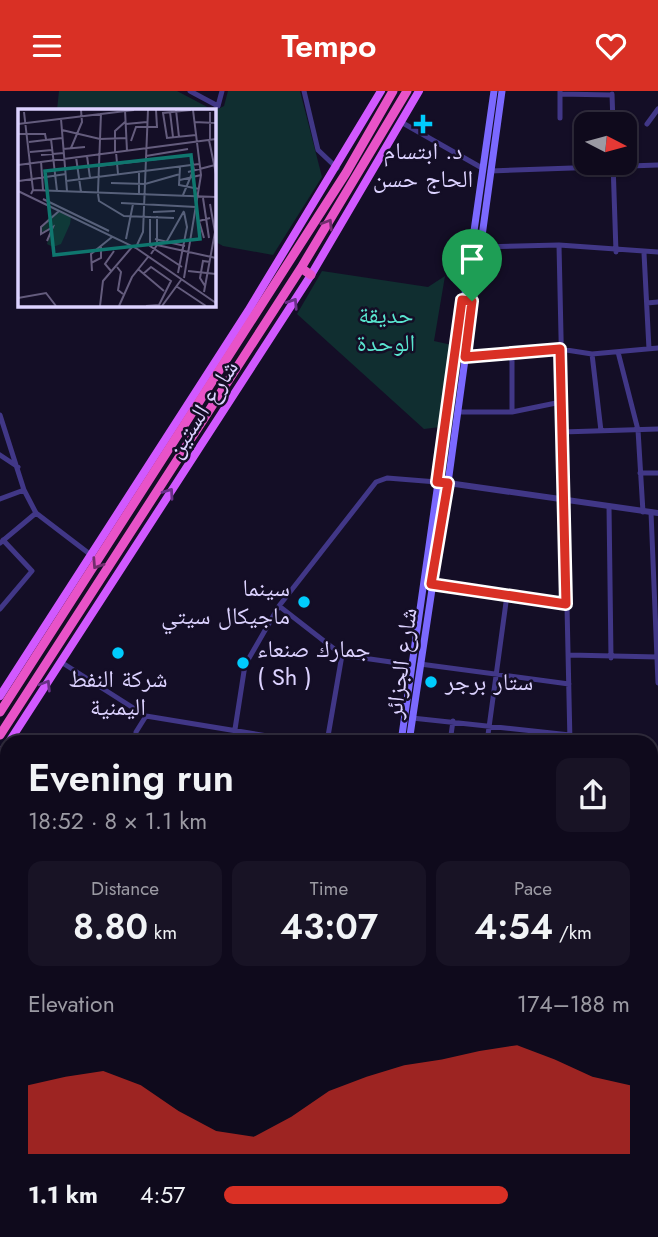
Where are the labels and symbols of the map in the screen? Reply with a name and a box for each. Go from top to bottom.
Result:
inset map [18,109,215,306]
north arrow [574,112,637,175]
marker: د. ابتسام الحاج حسن [413,114,433,134]
place label: د. ابتسام الحاج حسن [373,133,473,196]
one-way arrow [320,219,333,232]
pin [442,229,502,301]
one-way arrow [285,297,298,310]
park label: حديقة الوحدة [357,297,415,360]
street label: شارع الستين [157,353,246,465]
one-way arrow [161,488,174,501]
one-way arrow [92,557,105,570]
place label: سينما ماجيكال سيتي [161,570,290,635]
marker: سينما ماجيكال سيتي [296,594,312,610]
street label: شارع الجزائر [375,605,426,721]
place label: جمارك صنعاء ( Sh ) [257,631,370,694]
marker: شركة النفط اليمنية [110,645,126,661]
marker: جمارك صنعاء ( Sh ) [235,655,251,671]
place label: شركة النفط اليمنية [68,661,168,724]
place label: ستار برجر [444,664,533,699]
marker: ستار برجر [423,674,439,690]
one-way arrow [38,680,51,693]

